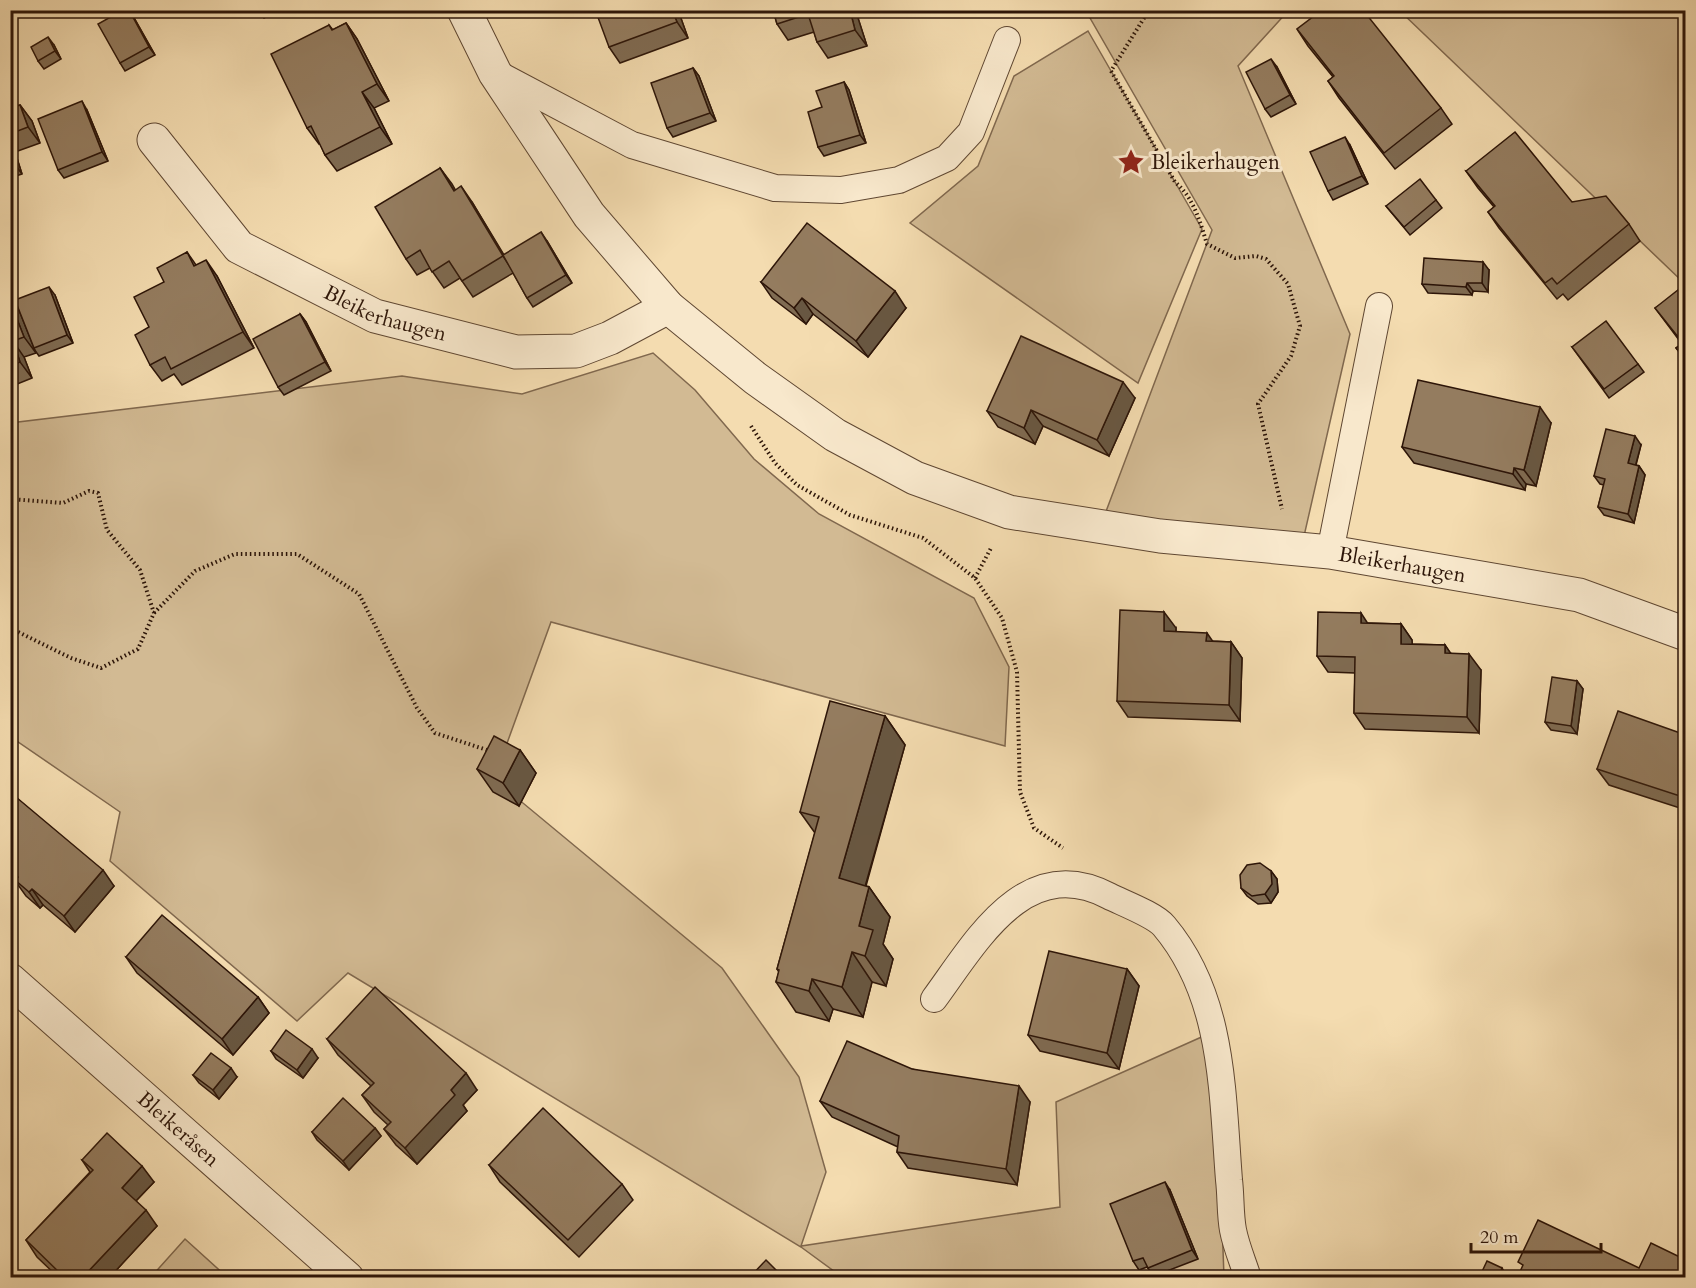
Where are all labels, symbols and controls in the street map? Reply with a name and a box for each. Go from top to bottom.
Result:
place icon: Bleikerhaugen [1116,147,1146,177]
place label: Bleikerhaugen [1151,148,1280,177]
street label: Bleikerhaugen [319,278,450,348]
street label: Bleikerhaugen [1336,539,1468,590]
street label: Bleikeråsen [131,1085,226,1173]
scale bar [1471,1216,1602,1254]
text: 20 m [1480,1225,1519,1250]

